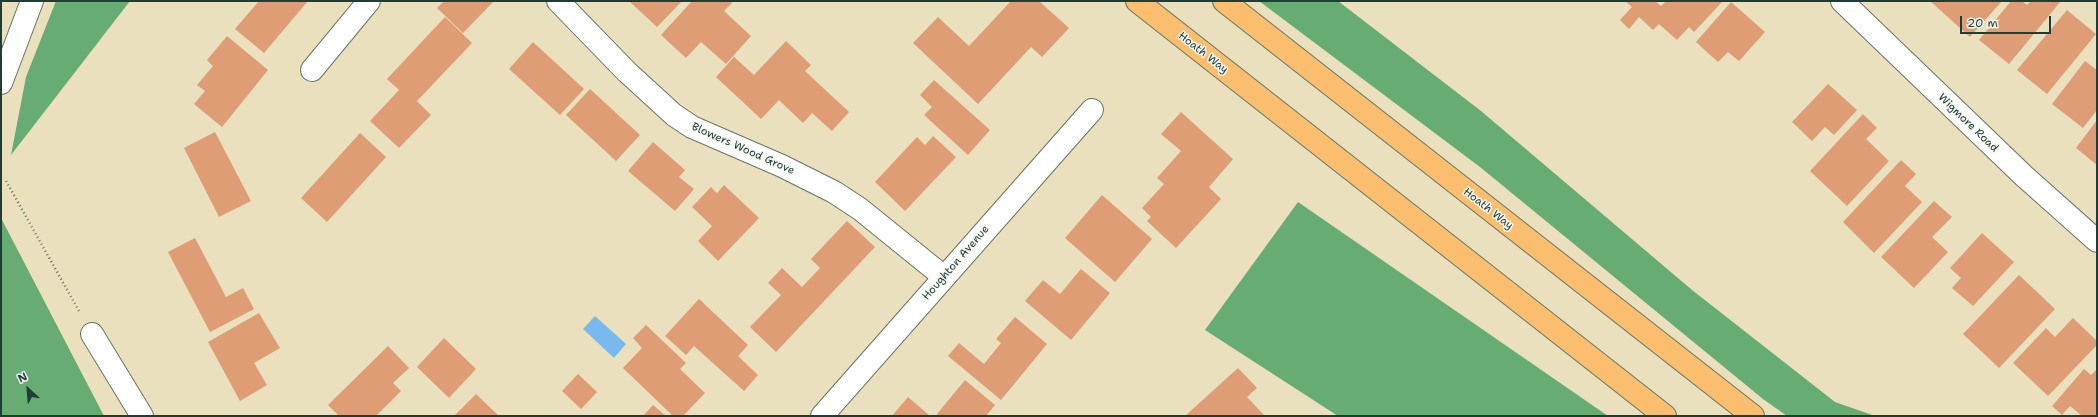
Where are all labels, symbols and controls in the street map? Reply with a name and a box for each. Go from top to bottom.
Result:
scale bar [1962,8,2053,34]
text: 20 m [1967,15,1998,31]
street label: Hoath Way [1175,29,1231,77]
street label: Wigmore Road [1935,91,2001,155]
street label: Blowers Wood Grove [689,120,797,178]
street label: Hoath Way [1460,185,1516,233]
street label: Houghton Avenue [920,223,992,303]
north arrow [8,369,48,409]
text: N [15,369,30,386]

